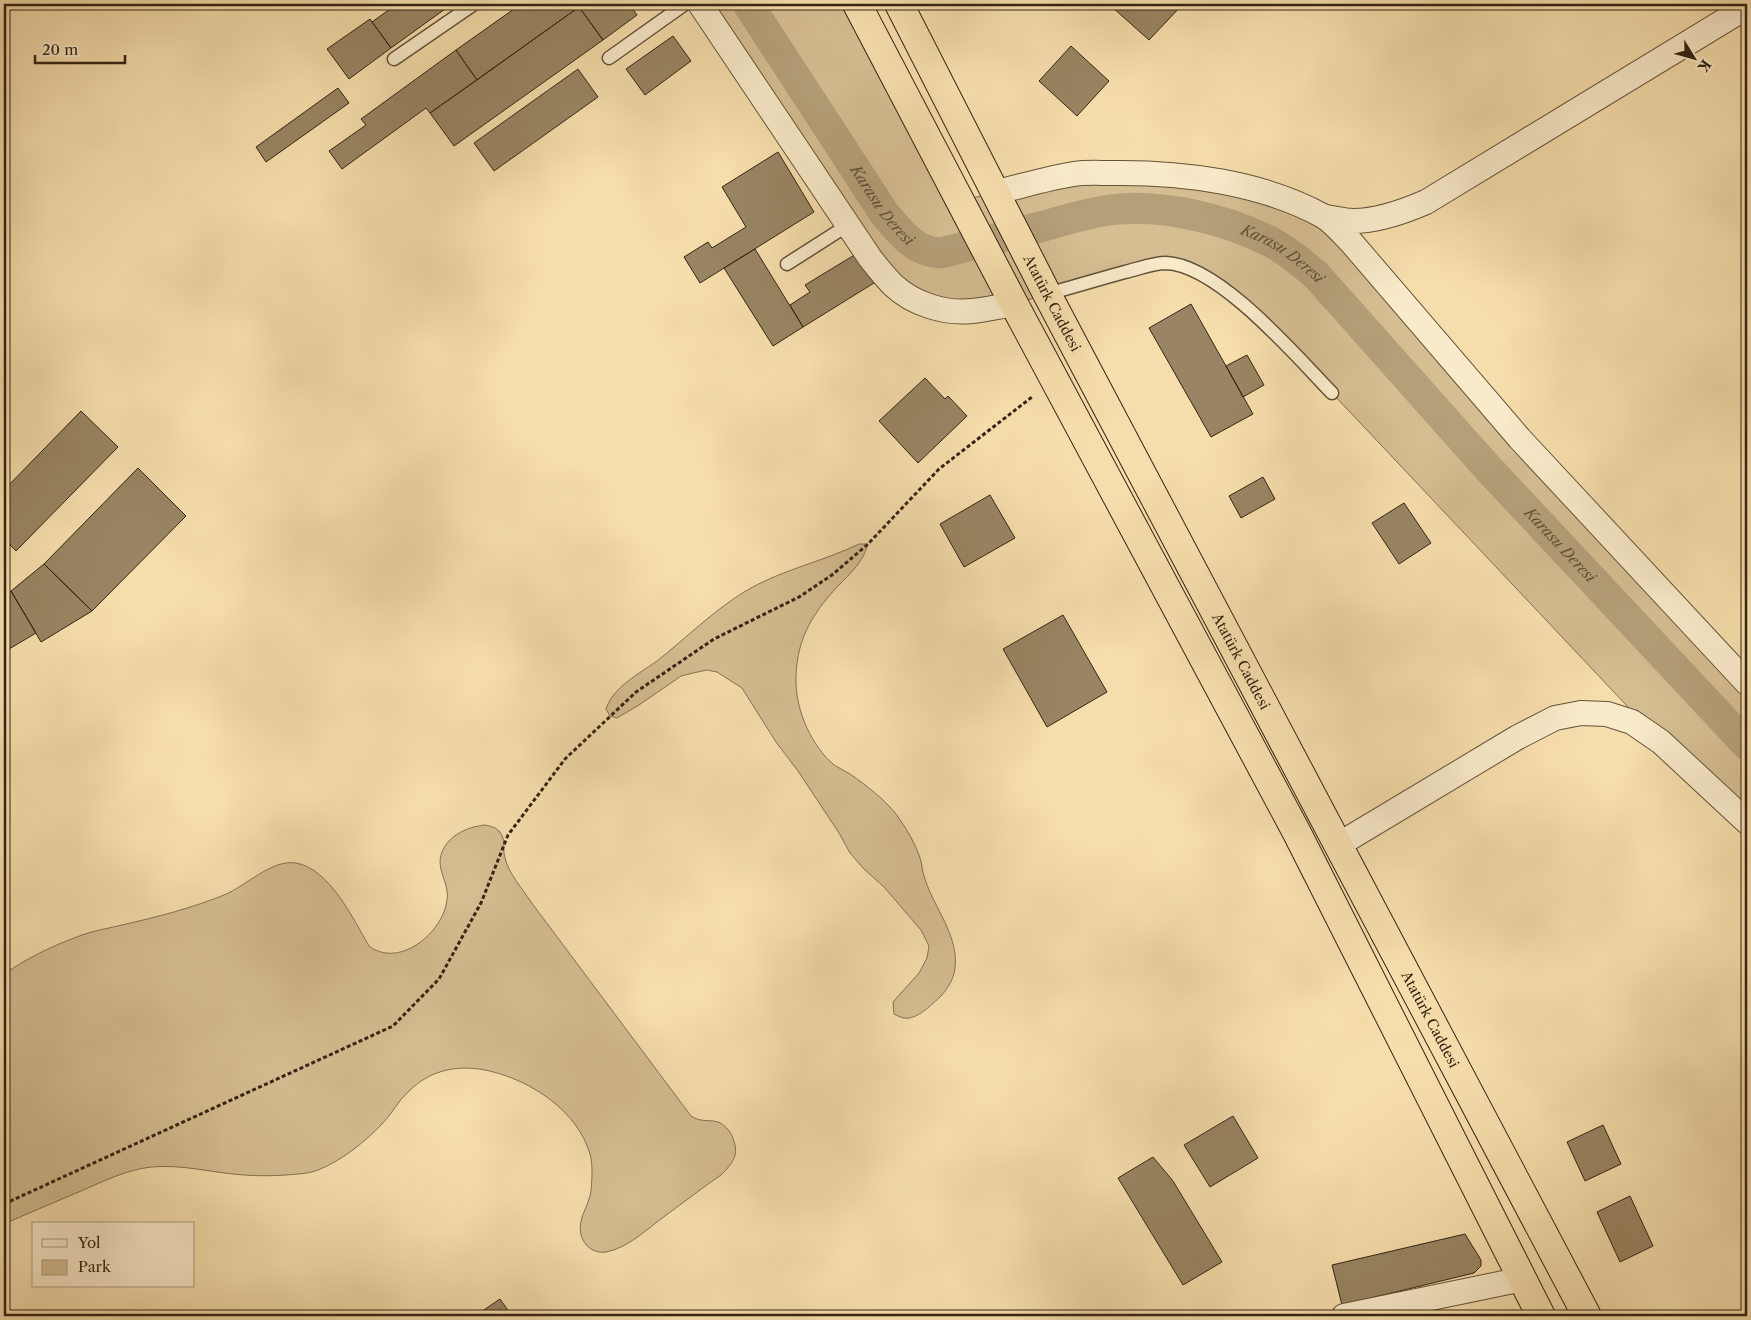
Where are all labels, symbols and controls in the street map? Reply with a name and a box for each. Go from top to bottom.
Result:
scale bar [35,32,125,64]
north arrow [1668,32,1718,82]
text: 20 m [42,40,78,59]
text: K [1693,56,1715,76]
water label: Karasu Deresi [846,160,919,250]
water label: Karasu Deresi [1238,219,1330,288]
street label: Atatürk Caddesi [1019,251,1085,355]
water label: Karasu Deresi [1520,503,1601,587]
street label: Atatürk Caddesi [1208,609,1274,713]
street label: Atatürk Caddesi [1397,967,1463,1071]
legend [32,1222,195,1288]
text: Yol [77,1233,101,1252]
text: Park [78,1257,112,1276]

